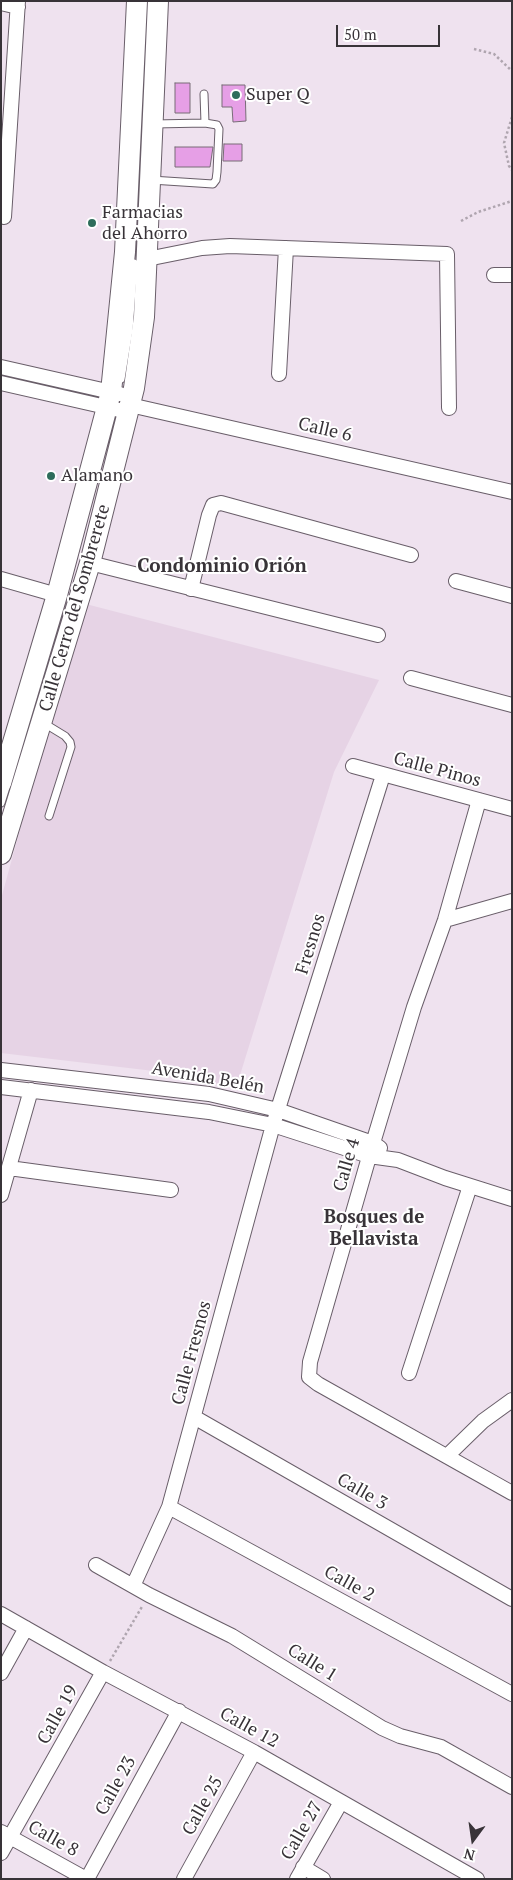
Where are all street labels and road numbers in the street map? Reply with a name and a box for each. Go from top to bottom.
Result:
street label: Calle 6 [296,413,354,447]
street label: Calle Cerro del Sombrerete [35,502,115,714]
street label: Calle Pinos [391,748,483,792]
street label: Fresnos [292,911,330,977]
street label: Avenida Belén [150,1057,266,1099]
street label: Calle 4 [329,1136,365,1194]
street label: Calle Fresnos [168,1299,216,1407]
street label: Calle 3 [333,1469,391,1515]
street label: Calle 2 [320,1561,378,1607]
street label: Calle 1 [283,1639,341,1687]
street label: Calle 19 [33,1682,83,1748]
street label: Calle 12 [216,1703,282,1753]
street label: Calle 23 [91,1753,141,1819]
street label: Calle 25 [178,1773,228,1839]
street label: Calle 27 [277,1798,327,1864]
street label: Calle 8 [24,1816,82,1862]

